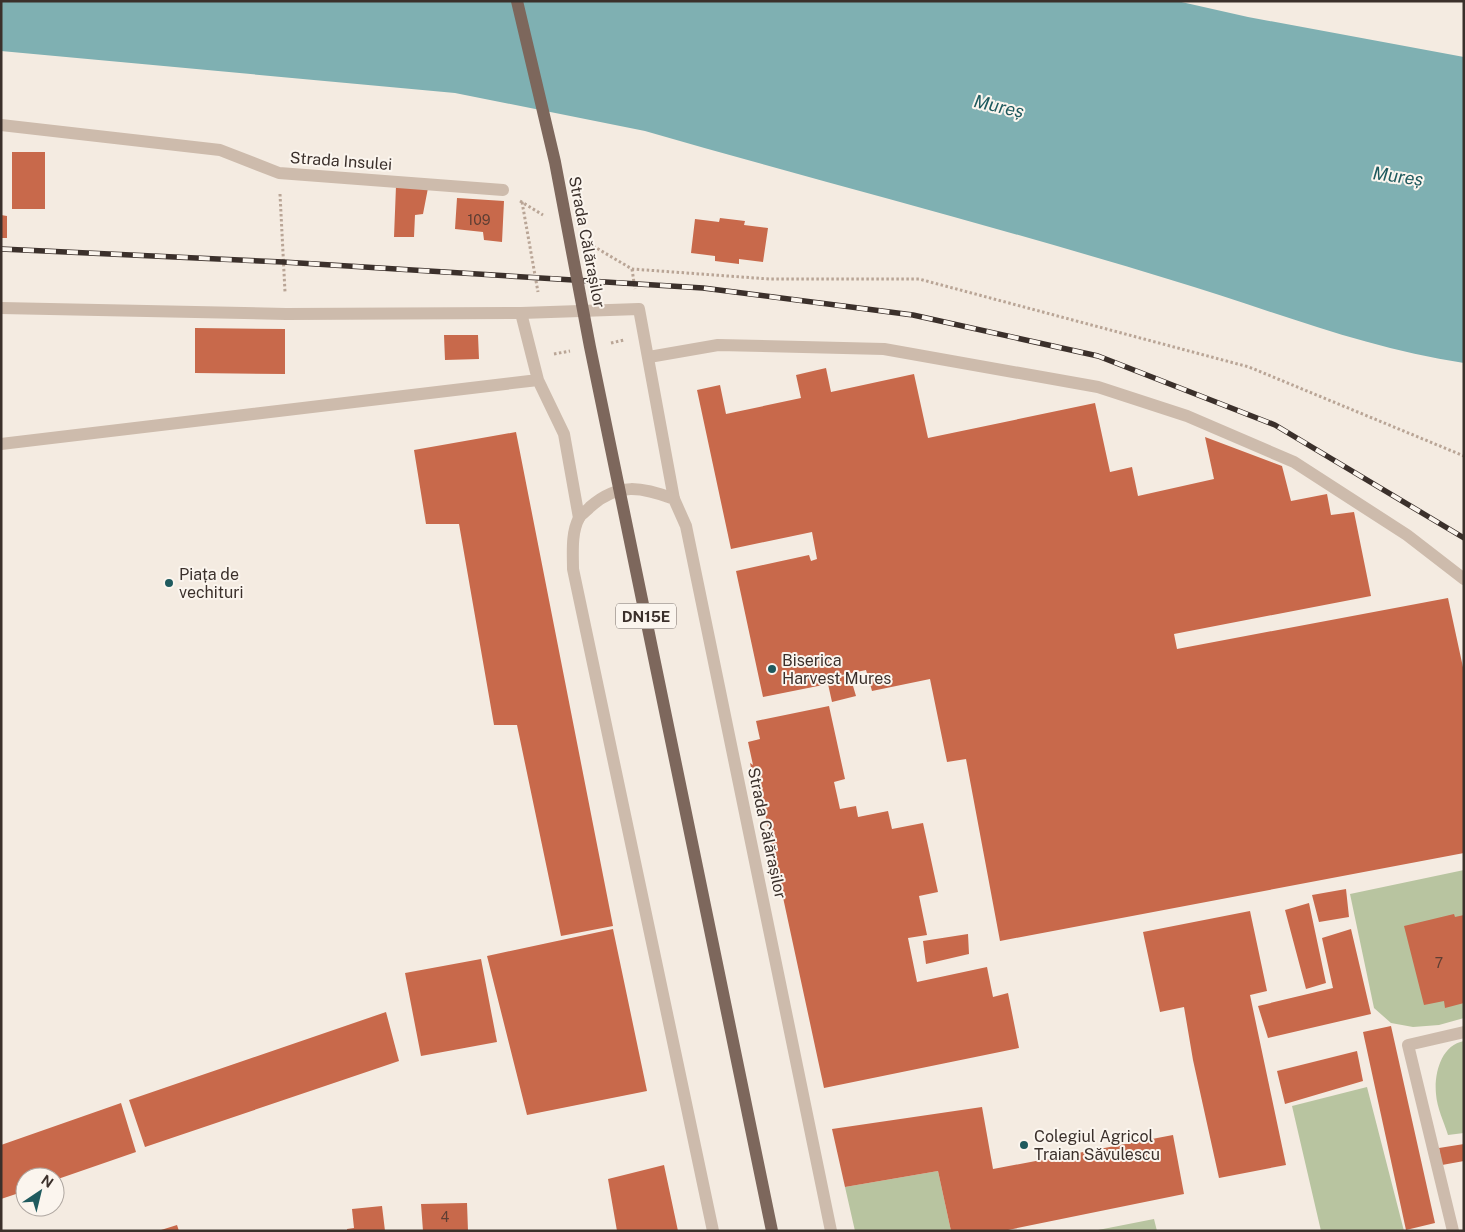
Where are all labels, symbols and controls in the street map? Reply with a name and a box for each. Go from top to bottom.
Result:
water label: Mureș [972,90,1026,122]
street label: Strada Insulei [289,148,393,174]
water label: Mureș [1371,162,1425,190]
street label: Strada Călărașilor [565,175,609,309]
house number: 109 [468,212,491,228]
place label: Piața de vechituri [179,565,244,602]
marker: Piața de vechituri [163,577,175,589]
road number: DN15E [616,604,676,628]
place label: Biserica Harvest Mures [782,651,891,688]
marker: Biserica Harvest Mures [766,663,778,675]
street label: Strada Călărașilor [744,766,790,900]
house number: 7 [1435,955,1443,971]
place label: Colegiul Agricol Traian Săvulescu [1034,1127,1160,1164]
marker: Colegiul Agricol Traian Săvulescu [1018,1139,1030,1151]
north arrow [15,1167,65,1217]
text: N [38,1172,57,1191]
house number: 4 [441,1209,450,1225]

